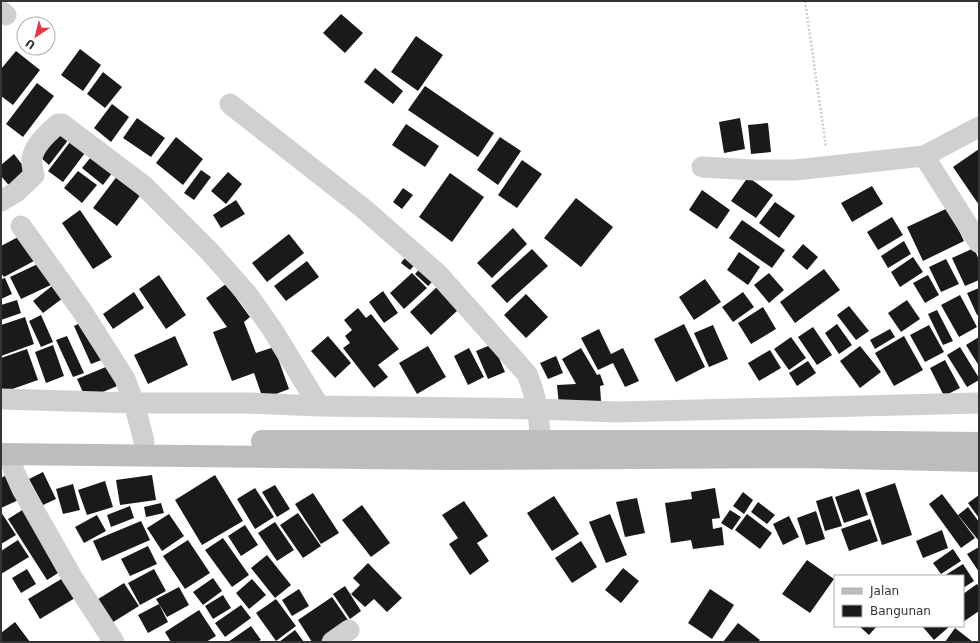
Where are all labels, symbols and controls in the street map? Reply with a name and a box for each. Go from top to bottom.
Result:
north arrow [16,16,56,56]
text: U [23,36,38,52]
legend [834,575,964,627]
text: Jalan [869,584,899,598]
text: Bangunan [870,604,931,618]

